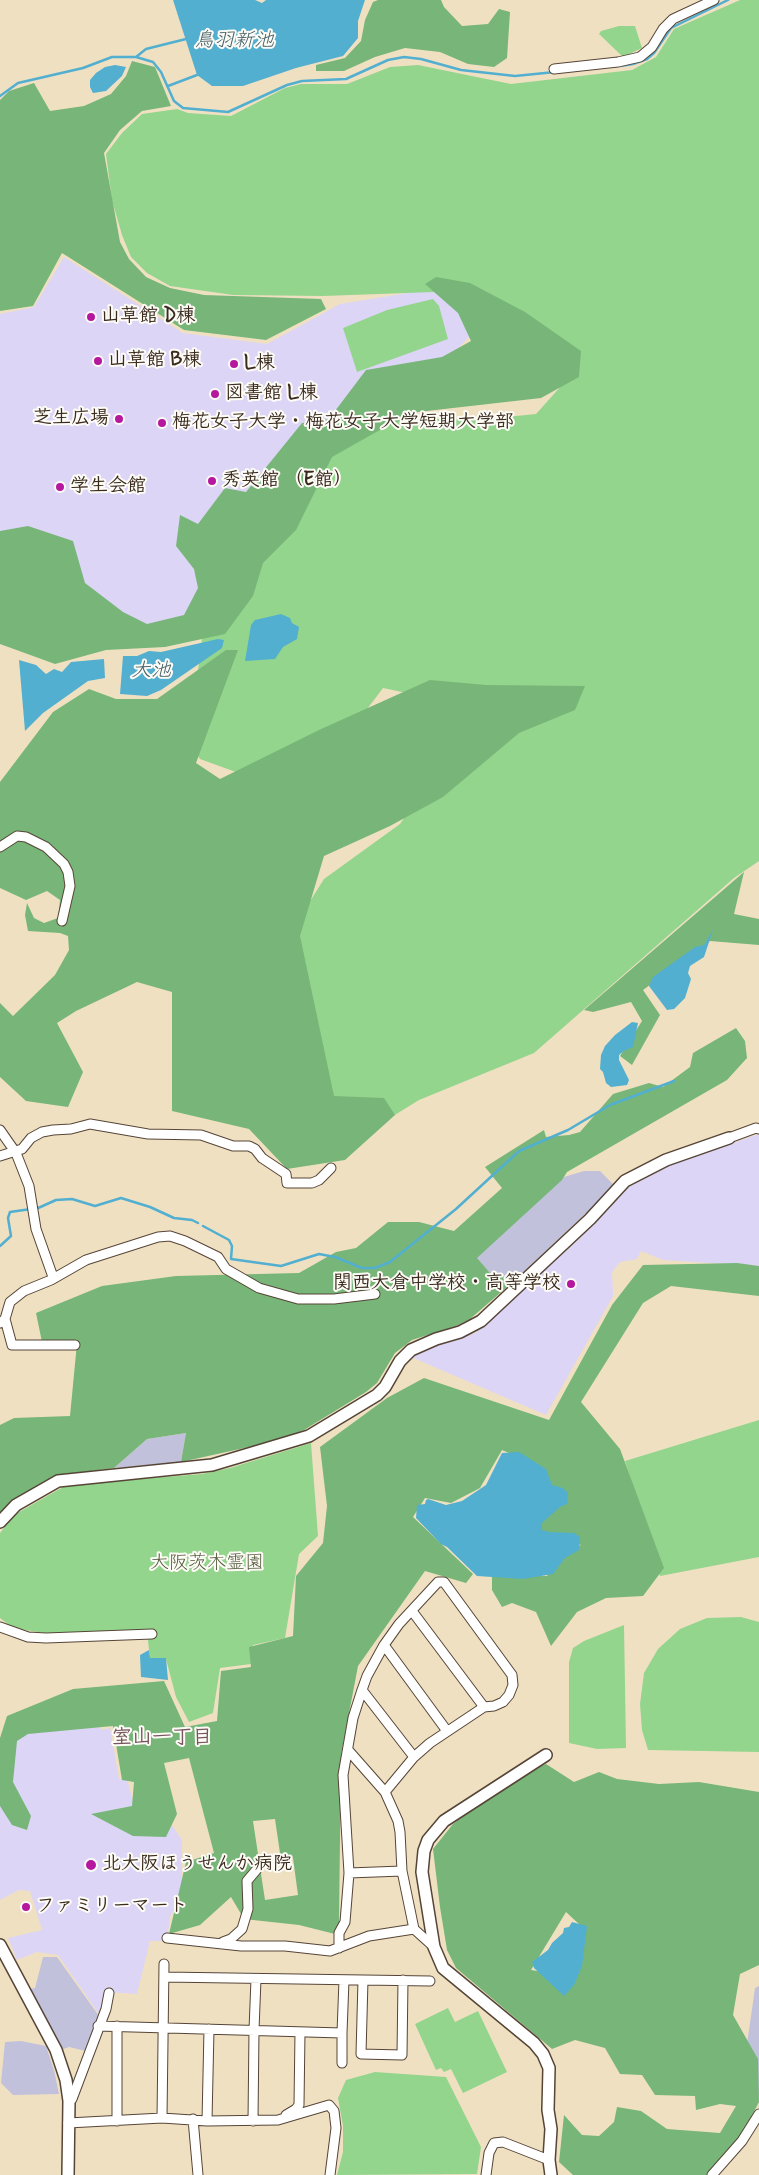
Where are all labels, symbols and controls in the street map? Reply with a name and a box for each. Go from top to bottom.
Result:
water label: 鳥羽新池 [194,30,274,54]
place label: 山草館 D棟 [101,306,195,328]
marker: 山草館 D棟 [85,311,97,323]
place label: 山草館 B棟 [108,350,201,372]
place label: L棟 [244,353,275,375]
marker: 山草館 B棟 [92,355,104,367]
marker: L棟 [228,358,240,370]
place label: 図書館 L棟 [225,383,318,405]
marker: 図書館 L棟 [209,388,221,400]
place label: 芝生広場 [33,408,109,430]
place label: 梅花女子大学・梅花女子大学短期大学部 [172,412,514,434]
marker: 芝生広場 [113,413,125,425]
marker: 梅花女子大学・梅花女子大学短期大学部 [156,417,168,429]
place label: 秀英館 （E館） [222,470,352,492]
marker: 秀英館 （E館） [206,475,218,487]
place label: 学生会館 [70,476,146,498]
marker: 学生会館 [54,481,66,493]
water label: 大池 [131,660,171,684]
place label: 関西大倉中学校・高等学校 [333,1273,561,1295]
marker: 関西大倉中学校・高等学校 [565,1278,577,1290]
park label: 大阪茨木霊園 [150,1553,264,1575]
district label: 室山一丁目 [112,1727,212,1751]
place label: 北大阪ほうせんか病院 [102,1854,292,1876]
marker: 北大阪ほうせんか病院 [84,1858,98,1872]
place label: ファミリーマート [36,1896,188,1918]
marker: ファミリーマート [20,1901,32,1913]

